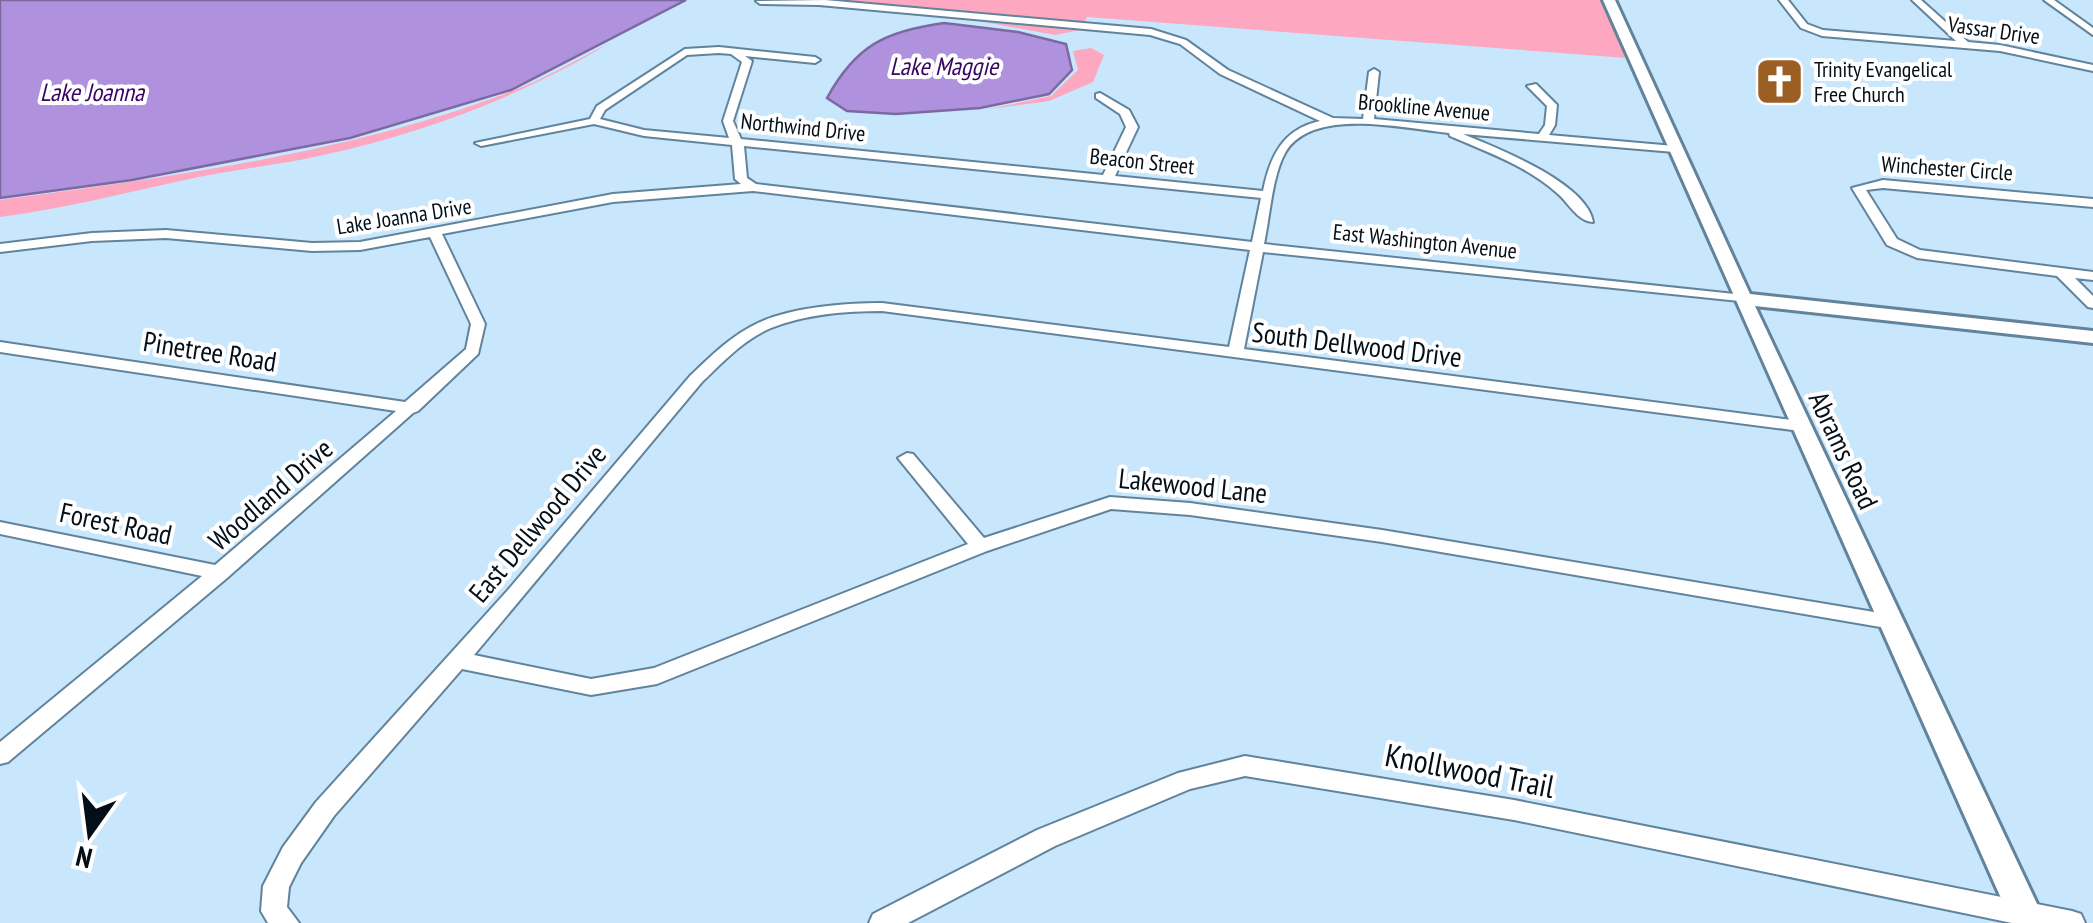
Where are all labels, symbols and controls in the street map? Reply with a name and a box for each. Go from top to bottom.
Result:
street label: Vassar Drive [1945,10,2042,50]
water label: Lake Maggie [890,50,1000,82]
place label: Trinity Evangelical Free Church [1814,55,1953,108]
church icon: Trinity Evangelical Free Church [1753,56,1805,108]
water label: Lake Joanna [40,76,146,108]
street label: Brookline Avenue [1357,87,1491,127]
street label: Northwind Drive [739,107,867,147]
street label: Beacon Street [1088,142,1196,180]
street label: Winchester Circle [1880,149,2014,187]
street label: Lake Joanna Drive [335,192,473,240]
street label: East Washington Avenue [1332,217,1518,265]
street label: South Dellwood Drive [1250,313,1464,375]
street label: Pinetree Road [141,322,279,380]
street label: Abrams Road [1801,385,1887,515]
street label: Woodland Drive [200,430,340,558]
street label: East Dellwood Drive [460,436,614,610]
street label: Lakewood Lane [1117,459,1269,511]
street label: Forest Road [57,493,175,553]
street label: Knollwood Trail [1382,733,1559,807]
north arrow [40,783,140,883]
text: N [72,838,96,878]

